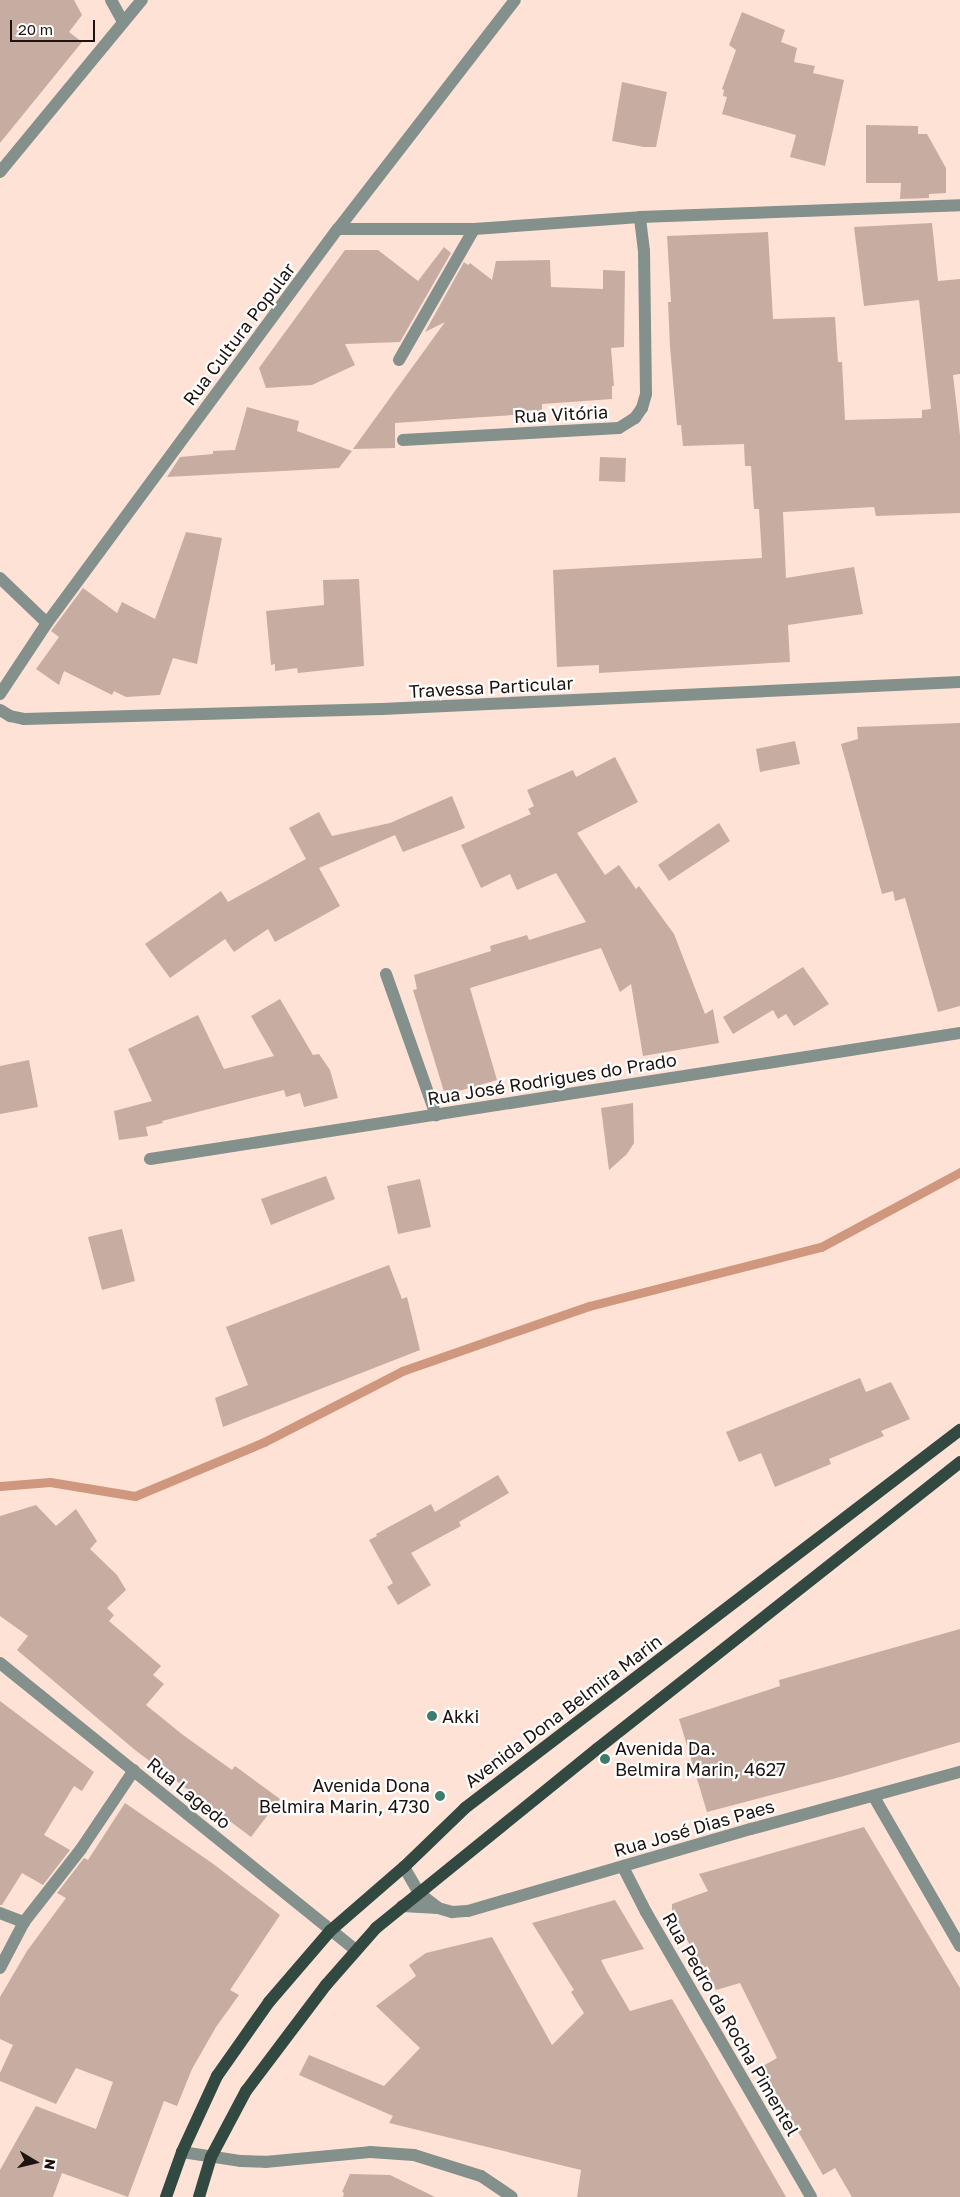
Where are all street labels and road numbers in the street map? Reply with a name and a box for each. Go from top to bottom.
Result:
street label: Rua Cultura Popular [178,258,300,410]
street label: Rua Vitória [513,401,609,427]
street label: Travessa Particular [408,672,574,702]
street label: Rua José Rodrigues do Prado [426,1049,678,1109]
street label: Avenida Dona Belmira Marin [460,1630,666,1792]
street label: Rua Lagedo [143,1753,235,1833]
street label: Rua José Dias Paes [611,1795,777,1861]
street label: Rua Pedro da Rocha Pimentel [658,1909,804,2139]

